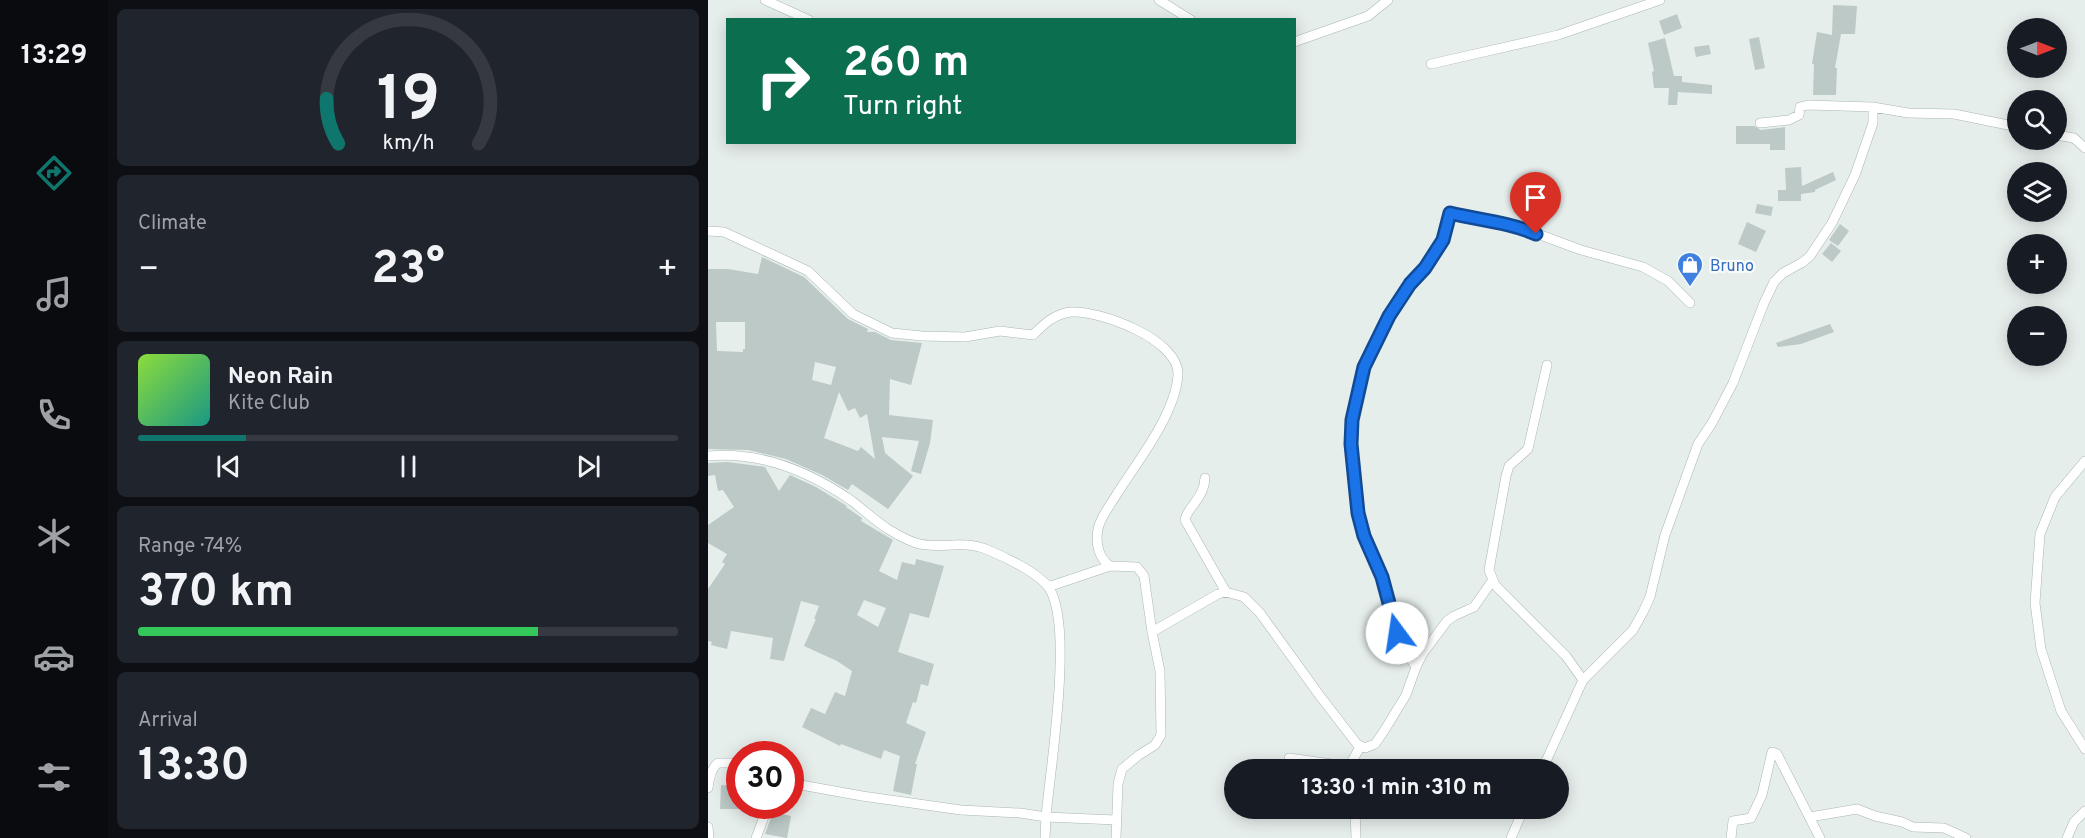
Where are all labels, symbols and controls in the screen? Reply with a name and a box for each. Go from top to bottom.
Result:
north arrow [2007,18,2067,78]
map controls [2007,18,2067,366]
text: 260 m [843,38,969,91]
text: 13:29 [21,39,87,73]
icon: right [744,42,822,120]
text: 19 [376,64,440,143]
text: Turn right [843,90,962,124]
button: search [2007,90,2067,150]
text: km/h [382,131,434,158]
icon: directions [33,152,75,194]
button: layers [2007,162,2067,222]
pin [1510,172,1561,234]
icon: arrive [1519,181,1552,214]
text: Climate [138,211,207,237]
button: + [2007,234,2067,294]
text: 23° [371,242,445,299]
text: − [138,250,159,292]
text: + [657,250,678,292]
shop icon: Bruno [1675,250,1705,288]
place label: Bruno [1710,257,1754,277]
icon: music [33,273,75,315]
button: − [2007,306,2067,366]
text: Neon Rain [228,364,333,391]
text: Kite Club [228,391,310,417]
icon: phone [33,394,75,436]
icon: previous [212,450,245,483]
icon: pause [392,450,425,483]
icon: next [572,450,605,483]
icon: climate [33,515,75,557]
text: Range · 74% [138,534,242,560]
text: 370 km [138,565,294,622]
position arrow [1365,601,1429,665]
icon: car [33,636,75,678]
text: Arrival [138,708,198,734]
text: 13:30 [138,739,250,796]
speed limit sign: 30 [726,741,804,819]
icon: filters [33,756,75,798]
text: 13:30 · 1 min · 310 m [1301,775,1492,802]

